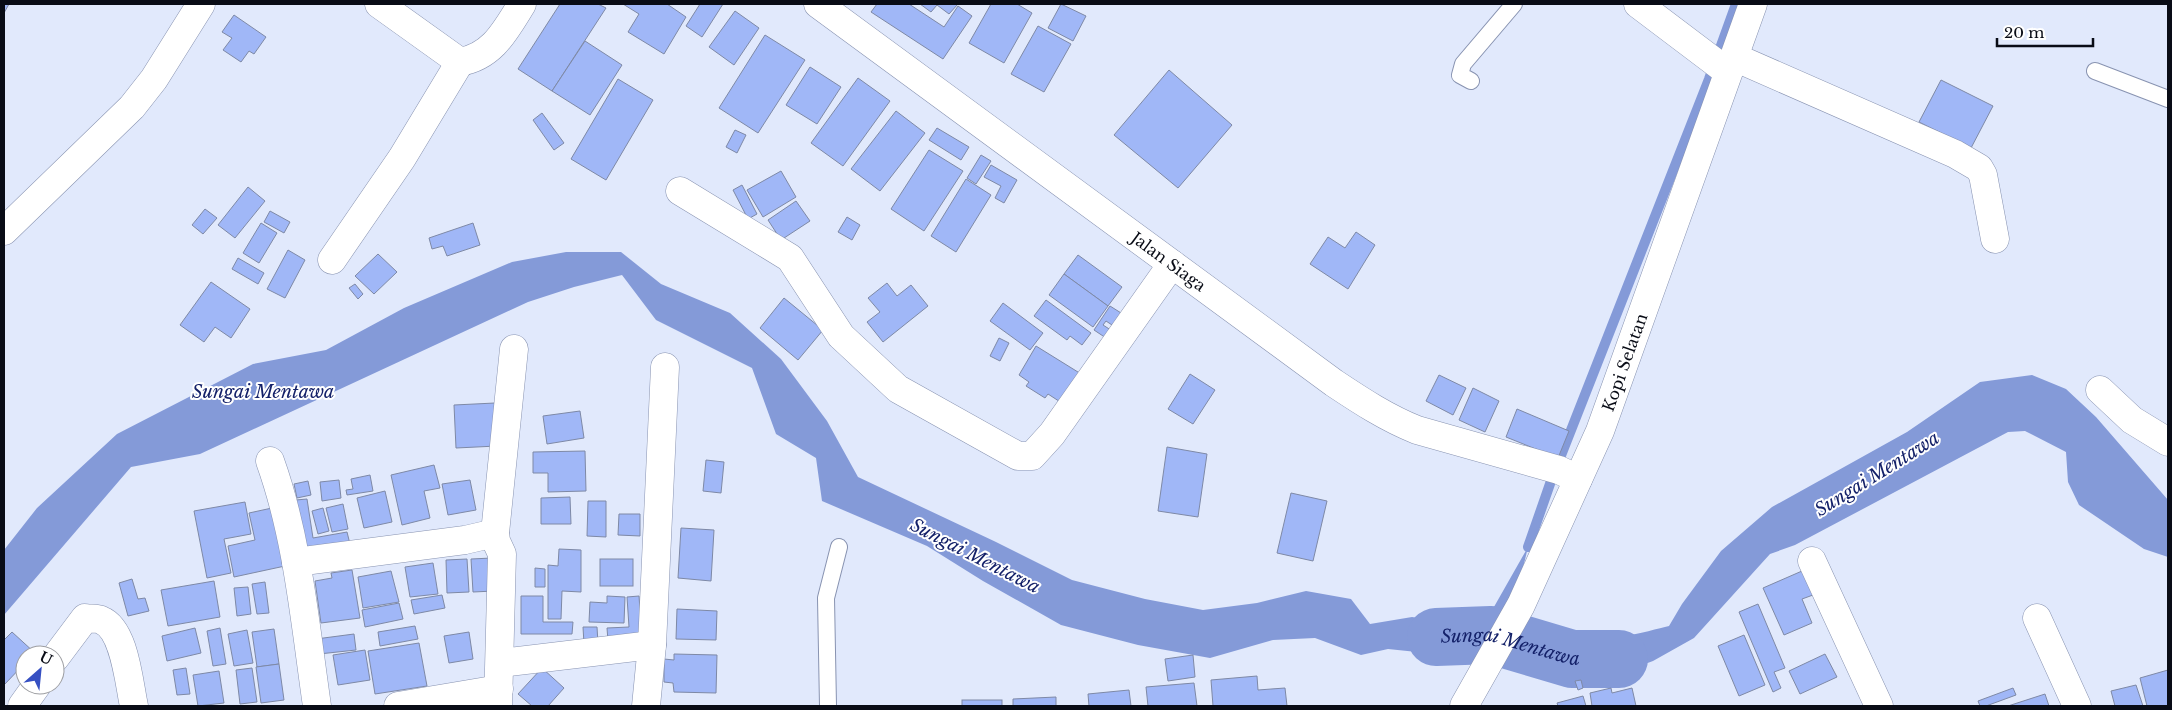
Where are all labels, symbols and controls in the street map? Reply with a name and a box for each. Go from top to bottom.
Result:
scale bar [1997,15,2093,47]
text: 20 m [2004,23,2044,42]
street label: Jalan Siaga [1126,226,1210,296]
street label: Kopi Selatan [1598,311,1651,414]
water label: Sungai Mentawa [192,381,334,403]
water label: Sungai Mentawa [1811,427,1943,521]
water label: Sungai Mentawa [906,514,1044,598]
water label: Sungai Mentawa [1440,624,1580,670]
north arrow [15,645,65,695]
text: U [36,648,56,670]

